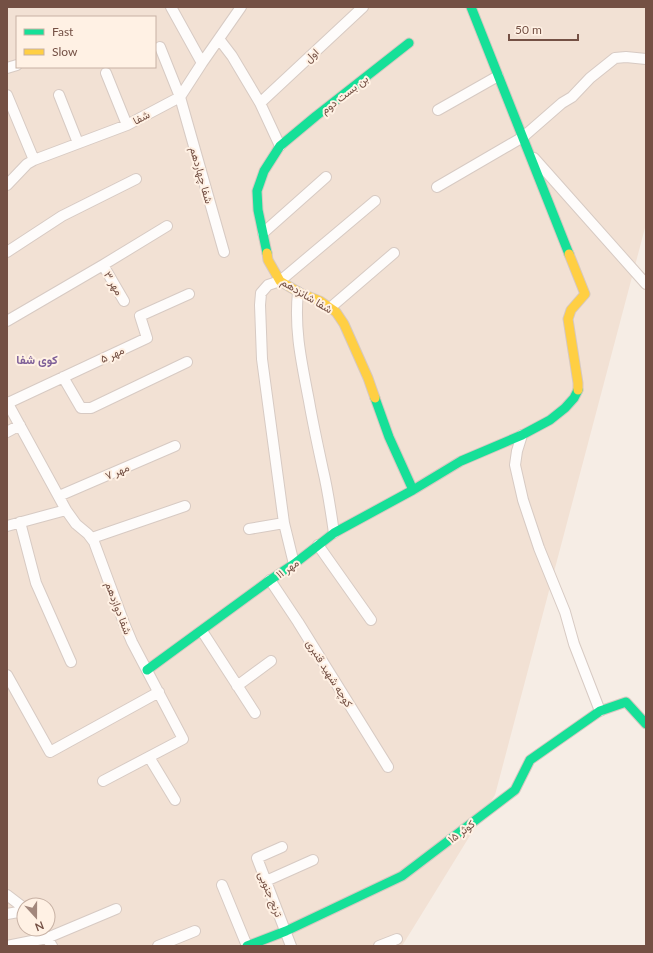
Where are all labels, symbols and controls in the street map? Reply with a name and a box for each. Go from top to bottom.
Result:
legend [16,16,156,68]
scale bar [509,16,578,42]
text: 50 m [515,22,542,37]
text: Fast [52,24,74,39]
text: Slow [52,44,78,59]
street label: اول [301,45,321,65]
street label: بن بست دوم [318,72,371,118]
street label: شفا [130,107,152,127]
street label: شفا چهاردهم [186,145,216,206]
street label: مهر ۳ [101,269,126,298]
street label: شفا شانزدهم [278,275,335,317]
street label: مهر ۵ [98,343,127,366]
district label: کوی شفا [16,352,58,368]
street label: مهر ۷ [103,460,132,483]
street label: مهر ۱۱ [273,555,302,581]
street label: شفا دوازدهم [101,580,135,637]
street label: کوچه شهید قنبری [302,637,356,710]
street label: کوثر ۱۵ [445,817,478,846]
street label: ترنج جنوبی [254,869,286,920]
north arrow [16,897,56,937]
text: N [33,919,46,934]

